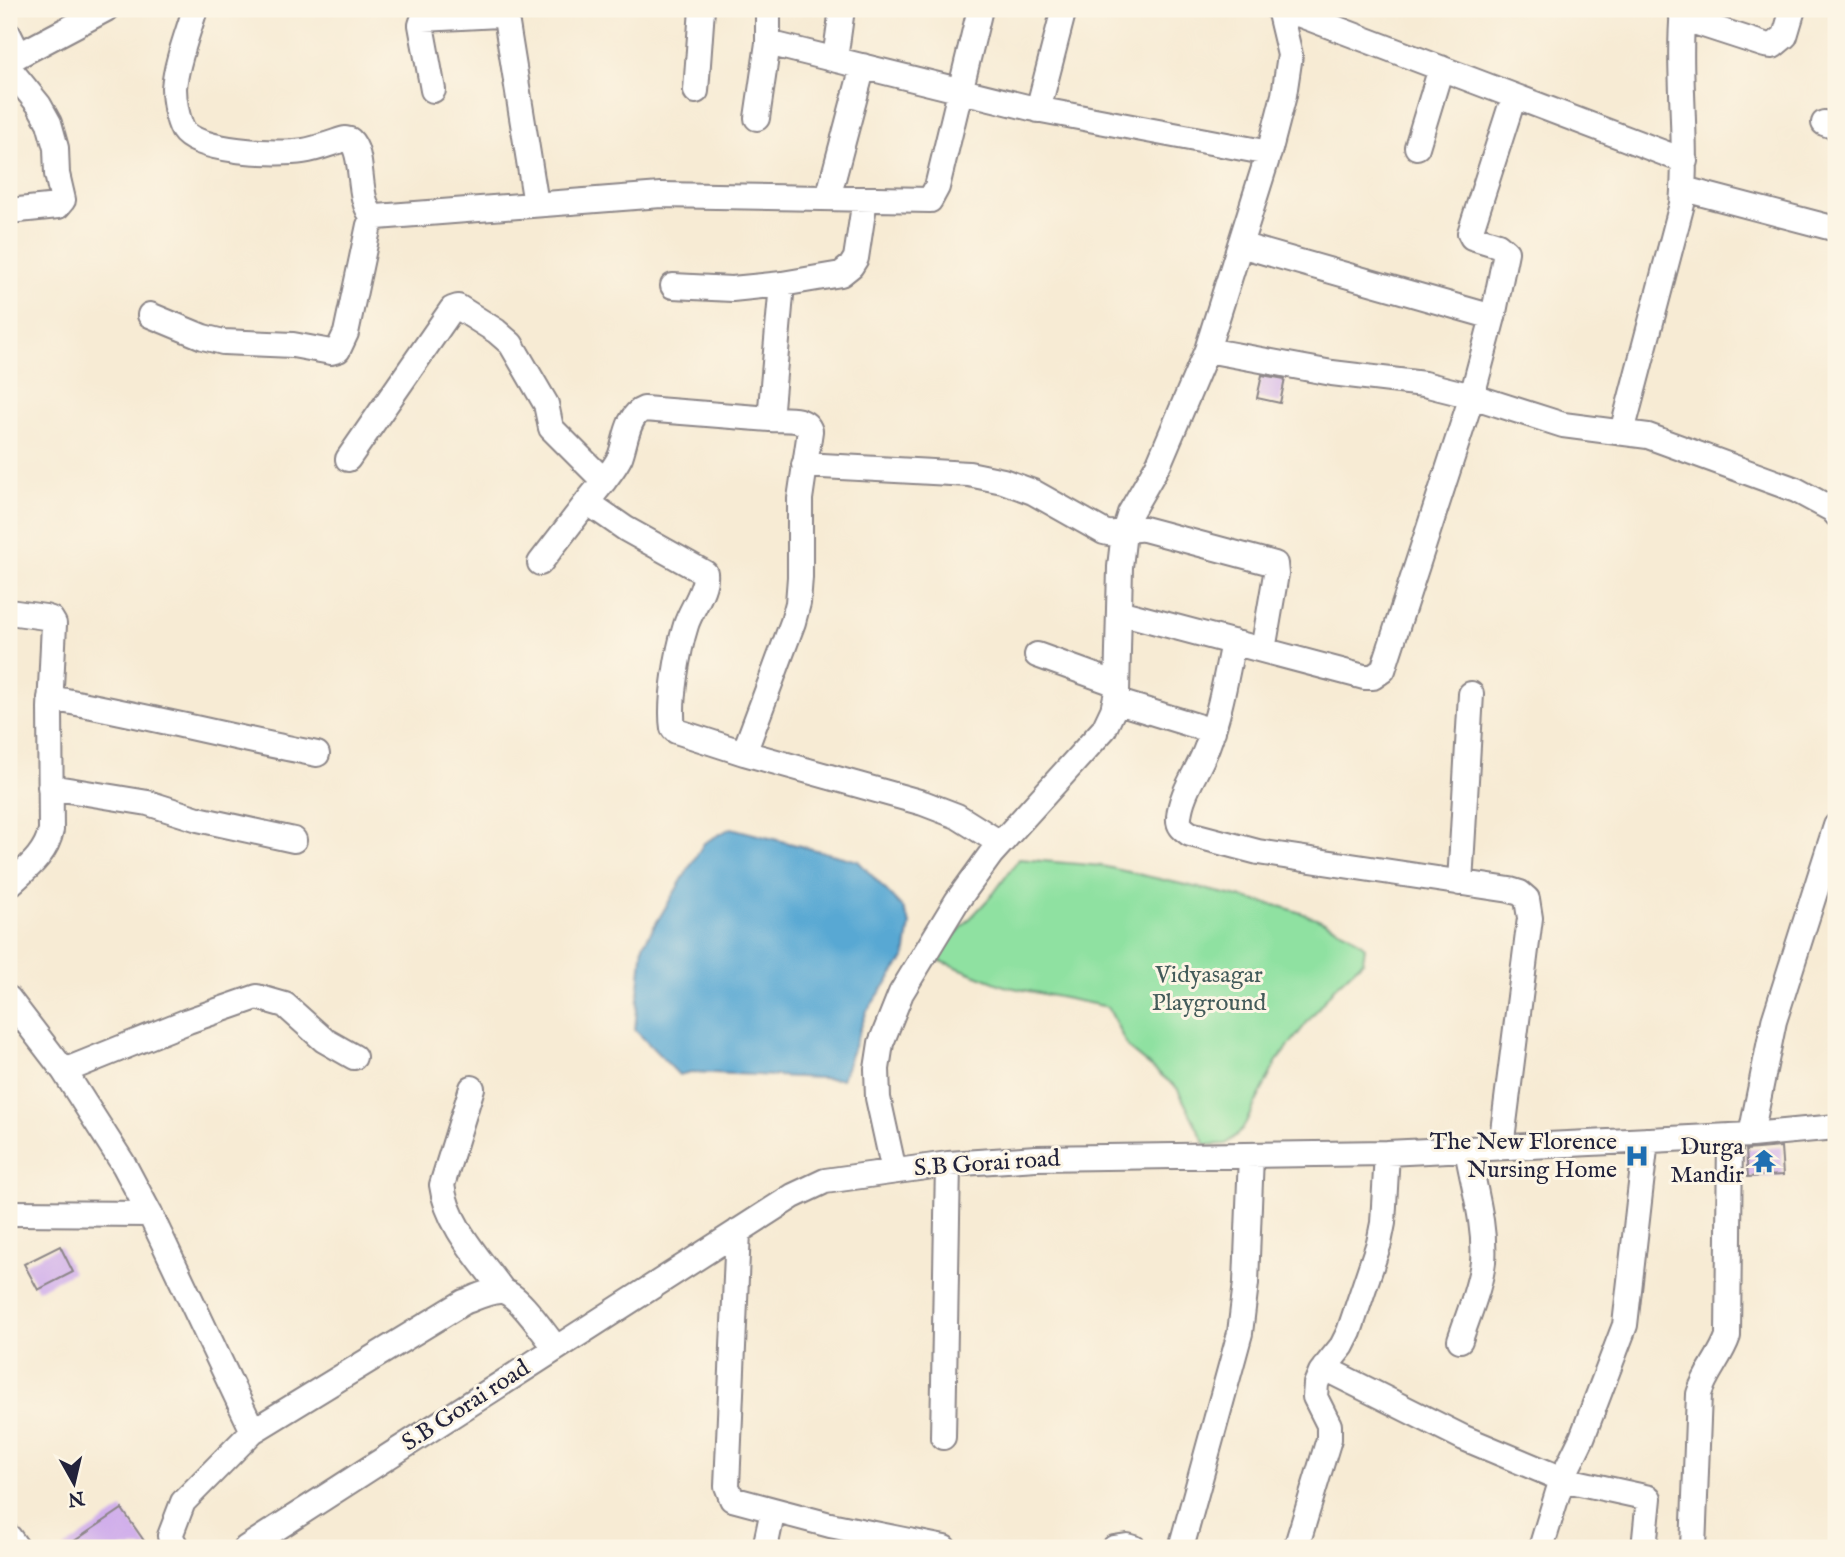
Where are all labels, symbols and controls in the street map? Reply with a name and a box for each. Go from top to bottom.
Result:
park label: Vidyasagar Playground [1152,960,1267,1019]
place label: The New Florence Nursing Home [1430,1127,1617,1186]
place label: Durga Mandir [1670,1132,1745,1191]
hospital icon: The New Florence Nursing Home [1623,1142,1651,1170]
street label: S.B Gorai road [913,1143,1061,1185]
temple icon: Durga Mandir [1750,1147,1778,1175]
street label: S.B Gorai road [396,1353,536,1459]
north arrow [38,1448,108,1518]
text: N [66,1485,87,1511]

